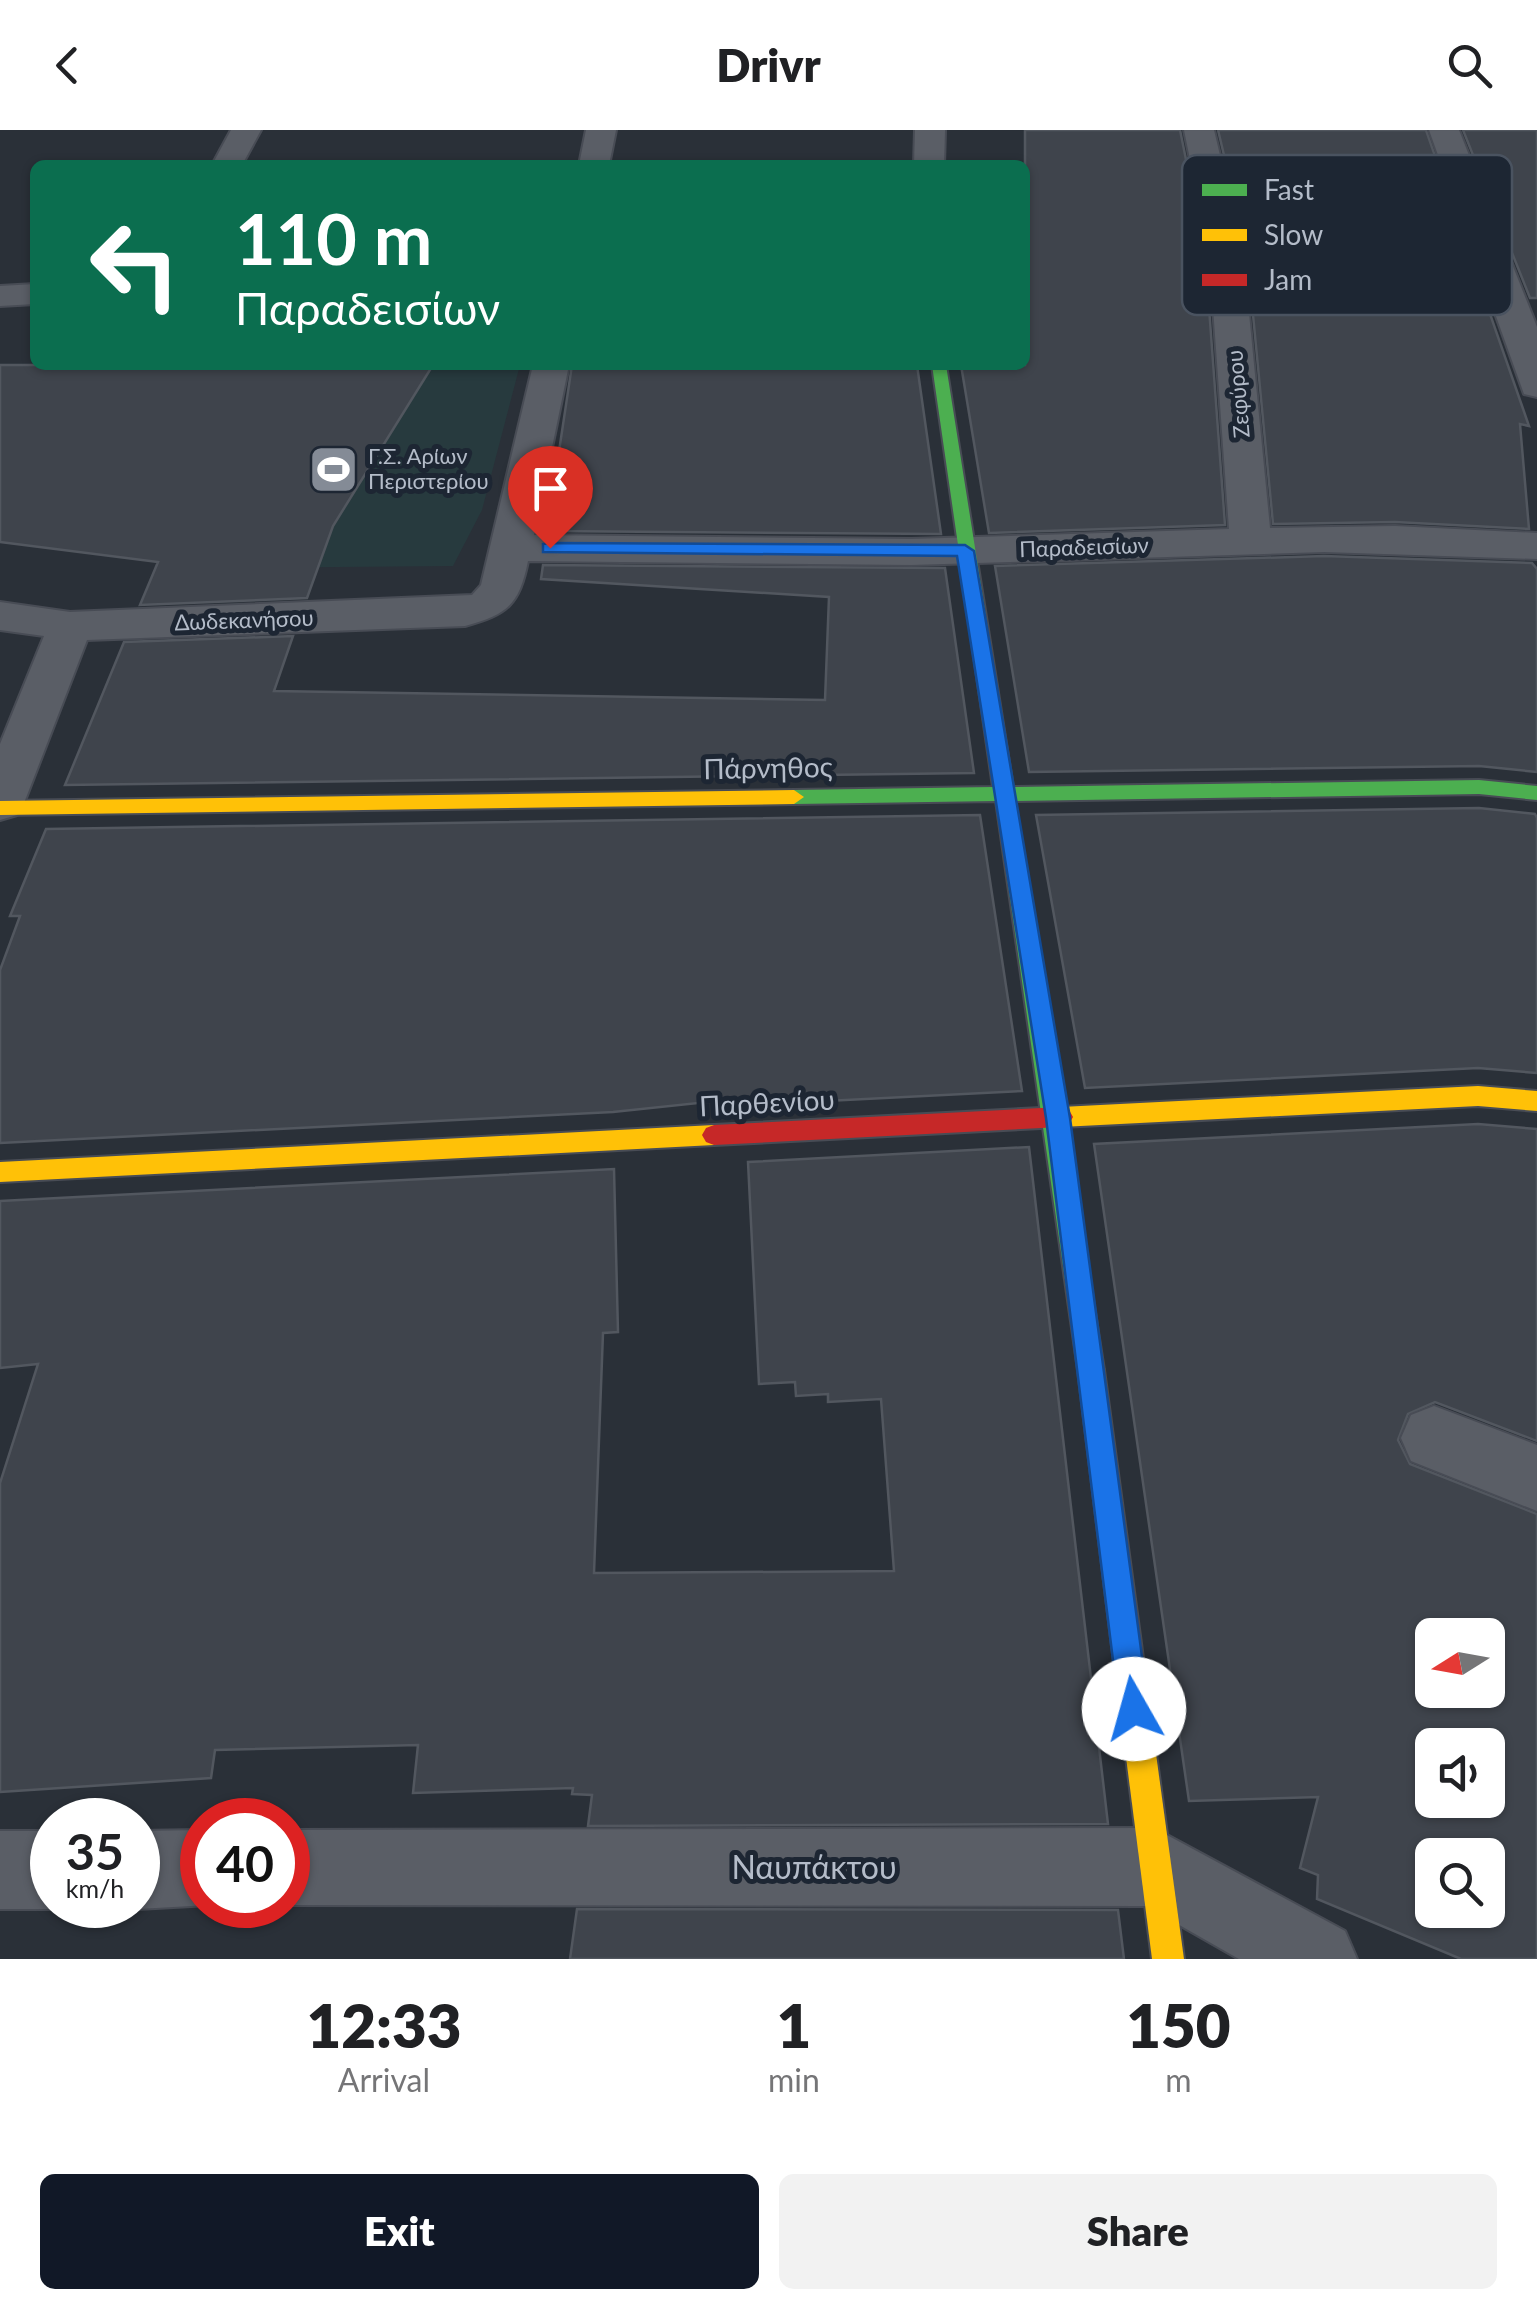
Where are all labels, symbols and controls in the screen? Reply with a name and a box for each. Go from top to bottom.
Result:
icon: back [40,38,95,93]
text: Drivr [716,38,821,92]
icon: search [1442,38,1497,93]
legend [1182,155,1512,315]
text: Fast [1264,172,1314,206]
text: 110 m [235,196,432,280]
icon: left [70,200,200,330]
text: Slow [1264,217,1323,251]
text: Jam [1264,262,1312,296]
text: Παραδεισίων [235,281,500,335]
street label: Ζεφύρου [1220,349,1255,439]
place label: Γ.Σ. Αρίων Περιστερίου [368,442,489,494]
sports icon: Γ.Σ. Αρίων Περιστερίου [307,443,359,495]
pin [508,446,593,549]
icon: arrive [523,461,578,516]
street label: Παραδεισίων [1019,531,1149,562]
street label: Δωδεκανήσου [174,604,314,635]
street label: Πάρνηθος [703,749,833,785]
street label: Παρθενίου [698,1081,836,1123]
north arrow [1415,1618,1505,1708]
map controls [1415,1618,1505,1928]
position arrow [1082,1657,1186,1761]
button: sound [1415,1728,1505,1818]
speed limit sign: 40 [180,1798,310,1928]
text: 35 [66,1821,124,1881]
button: search [1415,1838,1505,1928]
street label: Ναυπάκτου [731,1847,897,1886]
text: km/h [66,1873,124,1903]
text: 12:33 [306,1989,462,2061]
text: 1 [776,1989,811,2061]
text: 150 [1126,1989,1231,2061]
text: Arrival [338,2060,430,2099]
text: min [768,2060,820,2099]
text: m [1165,2060,1192,2099]
button: Exit [40,2174,759,2289]
button: Share [779,2174,1497,2289]

